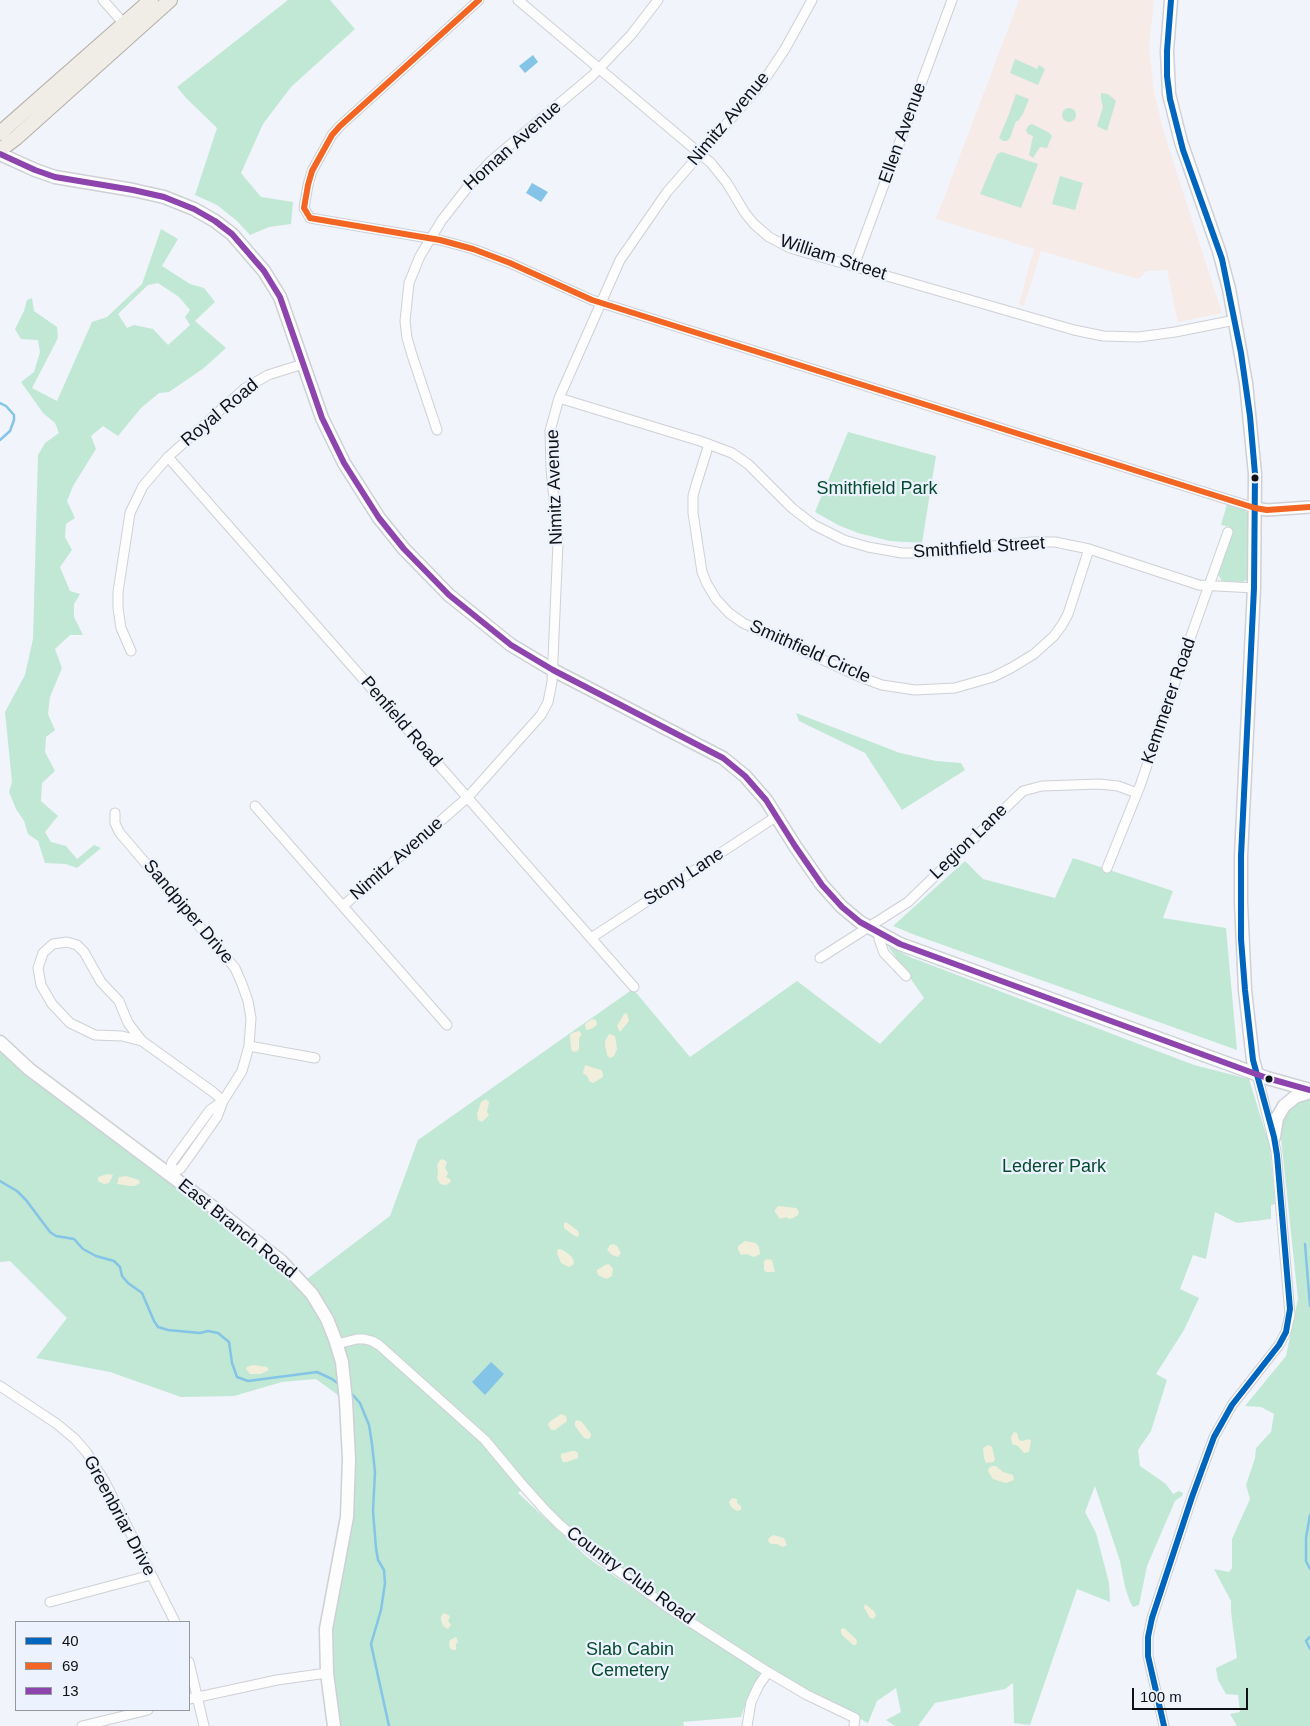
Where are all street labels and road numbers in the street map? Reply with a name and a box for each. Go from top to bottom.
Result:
street label: Nimitz Avenue [684,68,774,170]
street label: Ellen Avenue [875,80,931,186]
street label: Homan Avenue [460,97,566,195]
street label: William Street [777,231,889,285]
street label: Royal Road [177,374,263,452]
street label: Nimitz Avenue [542,429,568,545]
street label: Smithfield Street [912,533,1046,563]
street label: Smithfield Circle [746,616,874,688]
street label: Kemmerer Road [1137,635,1201,767]
street label: Penfield Road [356,672,446,772]
street label: Legion Lane [926,800,1012,884]
street label: Nimitz Avenue [346,813,448,905]
street label: Stony Lane [640,843,728,911]
street label: Sandpiper Drive [138,856,238,968]
street label: East Branch Road [173,1175,301,1283]
street label: Greenbriar Drive [78,1452,160,1580]
street label: Country Club Road [562,1522,698,1630]

